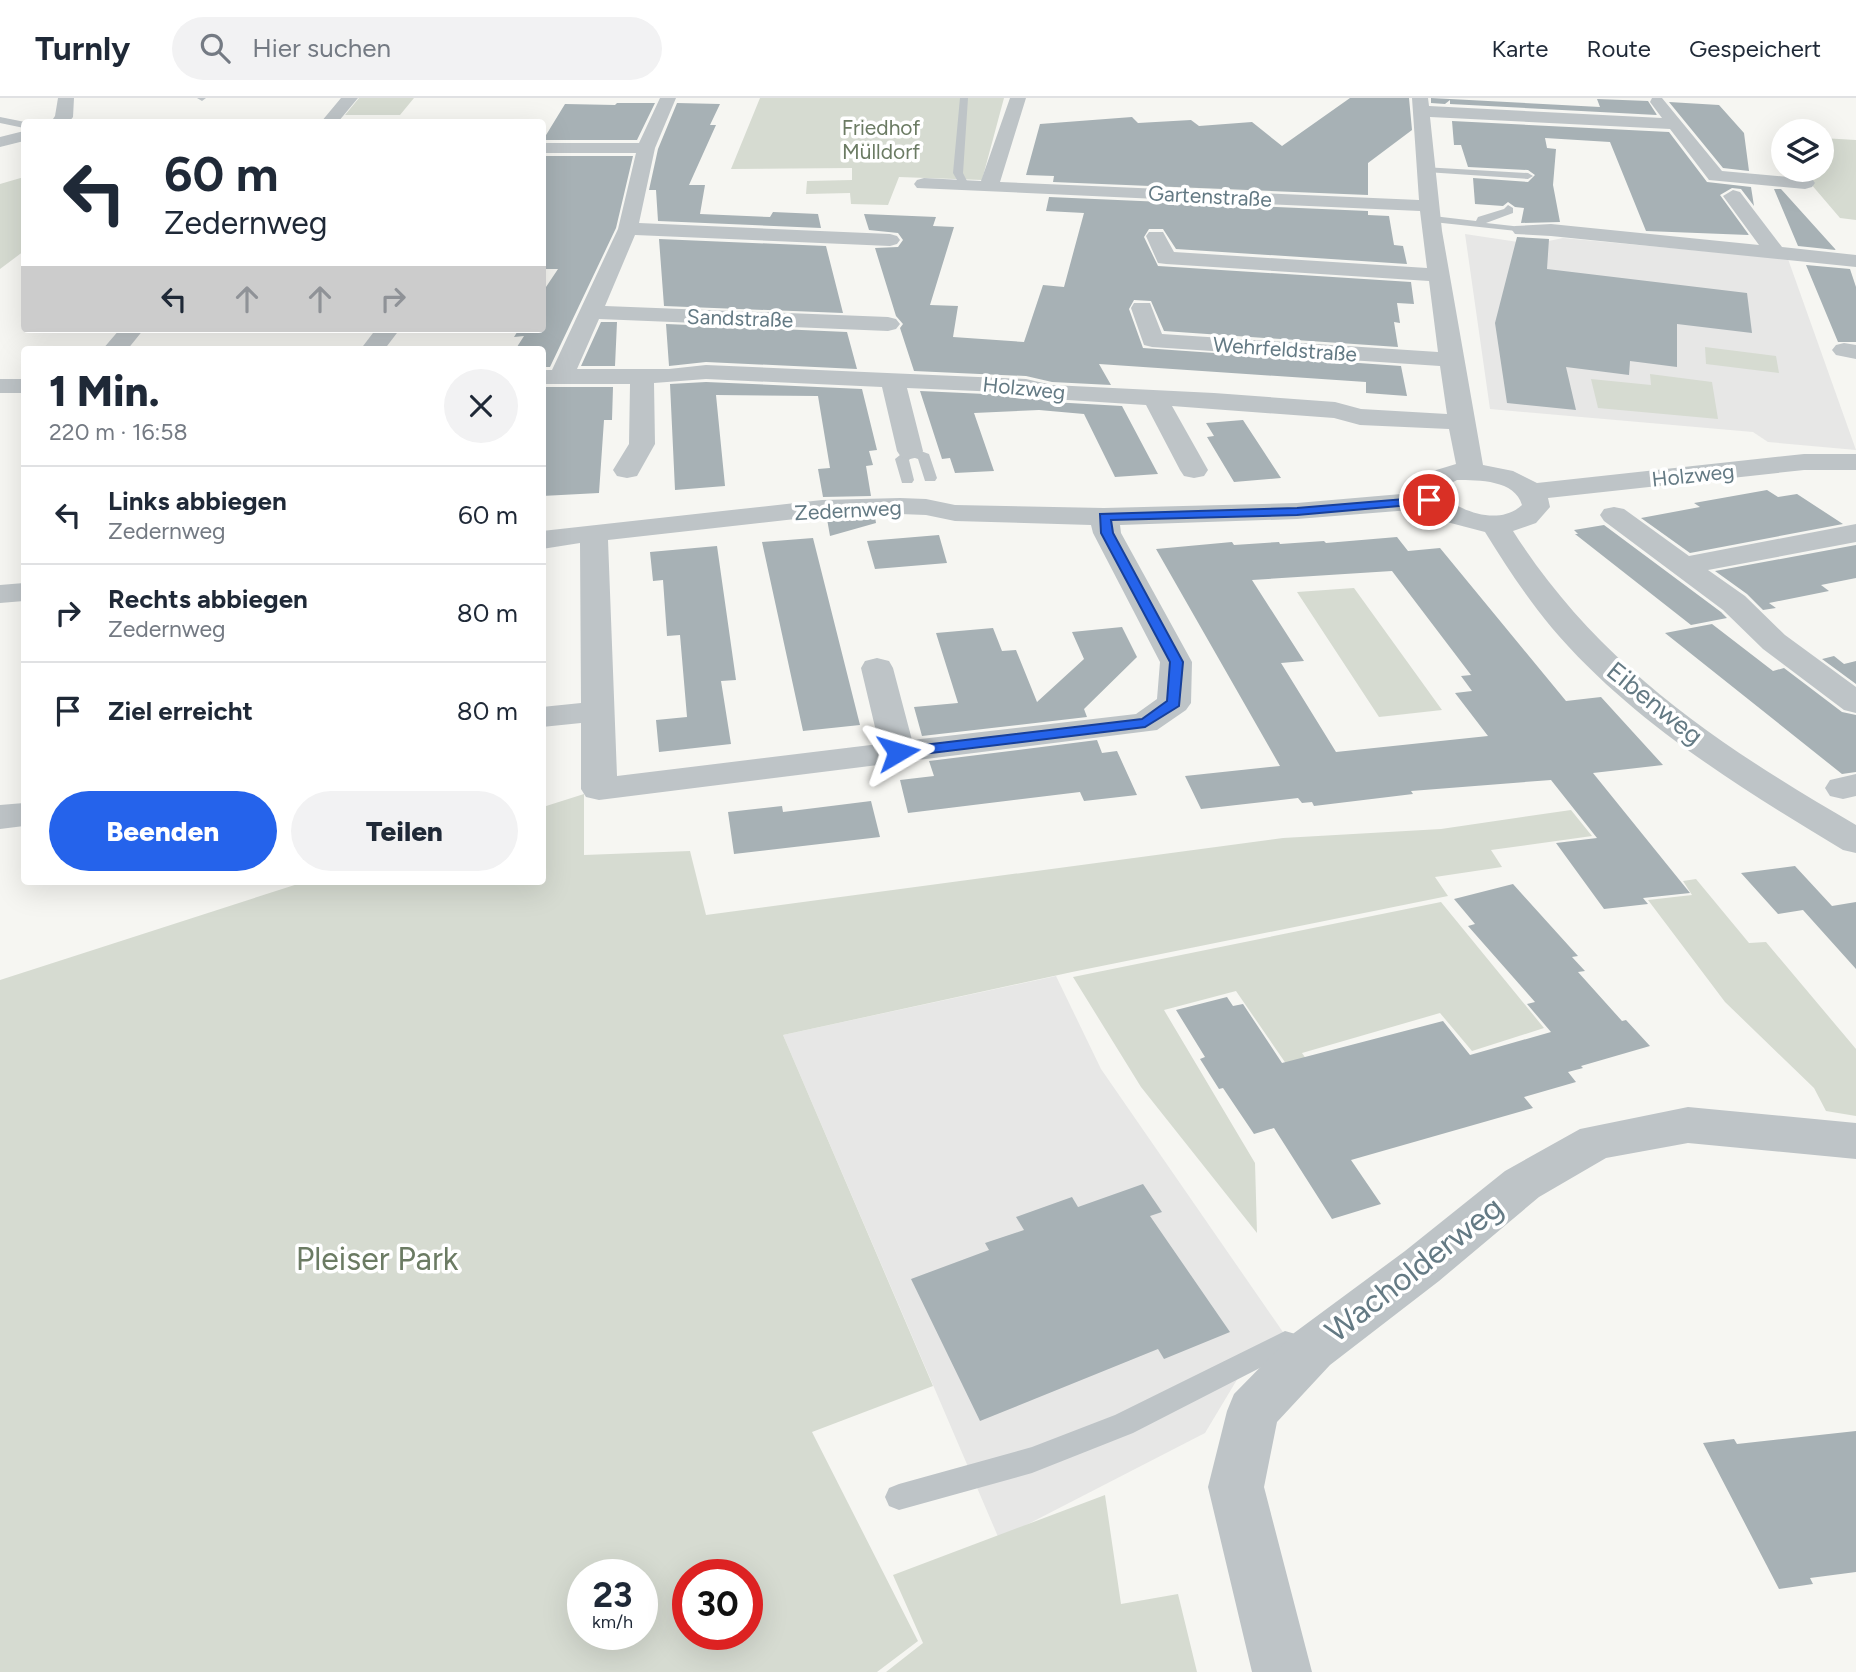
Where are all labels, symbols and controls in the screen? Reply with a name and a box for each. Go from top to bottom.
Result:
search box [172,17,662,80]
text: Turnly [35,29,130,68]
icon: search [196,29,234,67]
text: Hier suchen [252,32,391,64]
text: Karte [1492,34,1548,63]
text: Route [1586,34,1651,63]
text: Gespeichert [1689,34,1821,63]
park label: Friedhof Mülldorf [842,115,921,164]
map controls [1771,119,1834,182]
button: layers [1771,119,1834,182]
text: 60 m [164,144,279,203]
icon: left [49,147,140,238]
street label: Gartenstraße [1148,180,1272,212]
text: Zedernweg [164,204,328,242]
icon: left [155,280,193,318]
icon: ahead [228,280,266,318]
icon: ahead [301,280,339,318]
icon: right [374,280,412,318]
street label: Sandstraße [686,304,794,332]
street label: Wehrfeldstraße [1212,331,1358,367]
text: 1 Min. [49,366,160,417]
button: close [444,369,518,443]
street label: Holzweg [981,371,1067,405]
text: 220 m · 16:58 [49,418,188,446]
street label: Holzweg [1650,458,1736,492]
pin [1399,470,1459,530]
icon: arrive [1410,481,1448,519]
text: Links abbiegen [108,485,287,517]
street label: Zedernweg [794,495,902,525]
icon: left [49,496,87,534]
text: 60 m [458,499,518,531]
text: Zedernweg [108,517,226,545]
text: Rechts abbiegen [108,583,308,615]
icon: right [49,594,87,632]
text: 80 m [457,597,518,629]
text: Zedernweg [108,615,226,643]
street label: Eibenweg [1600,654,1710,752]
icon: arrive [49,692,87,730]
text: Ziel erreicht [108,695,253,727]
text: 80 m [457,695,518,727]
position arrow [861,715,935,789]
button: Beenden [49,791,277,871]
button: Teilen [291,791,518,871]
street label: Wacholderweg [1318,1188,1510,1350]
park label: Pleiser Park [296,1240,459,1278]
speed limit sign: 30 [672,1559,763,1650]
text: 23 [593,1574,632,1616]
text: km/h [592,1611,633,1633]

